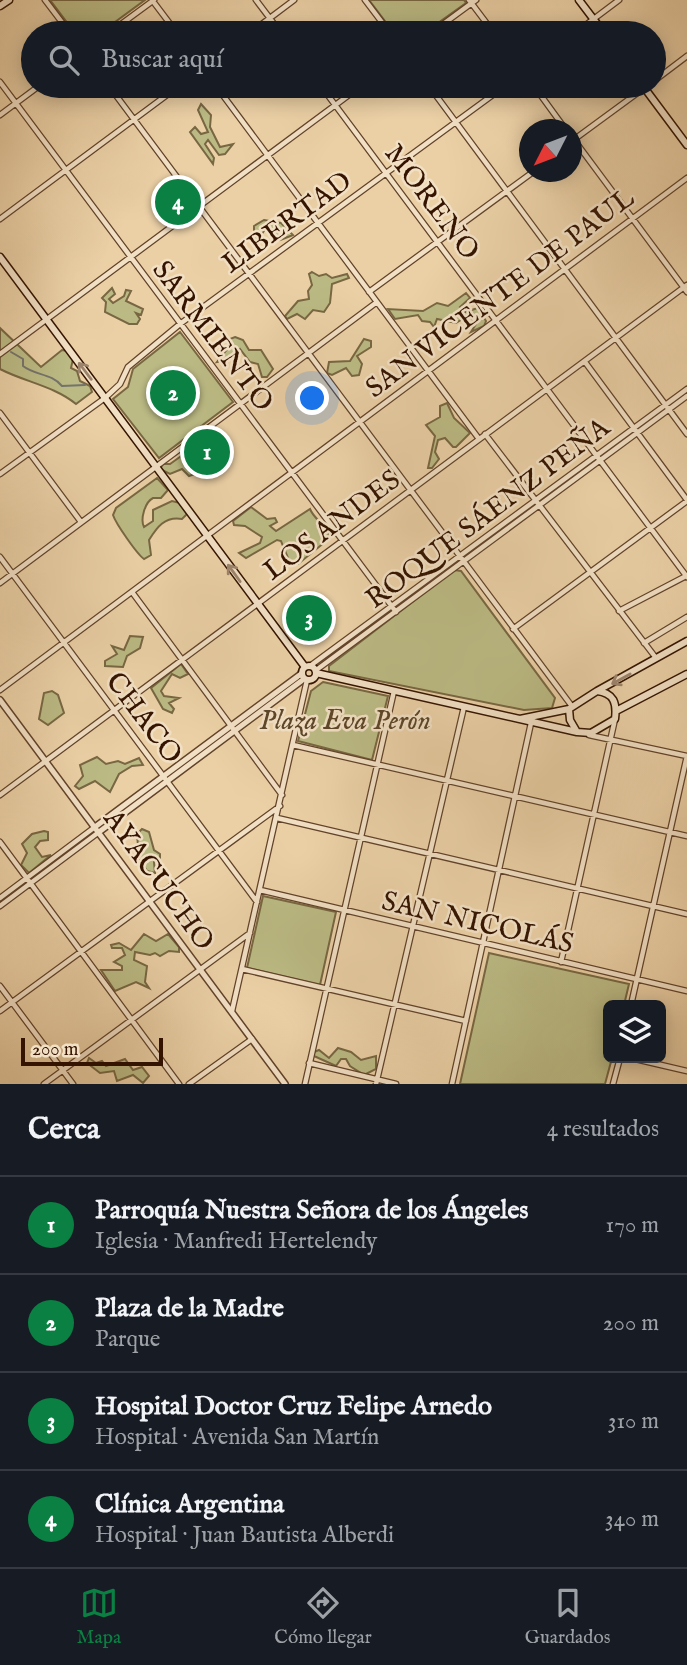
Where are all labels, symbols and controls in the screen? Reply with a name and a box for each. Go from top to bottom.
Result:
search box [21,21,666,98]
icon: search [45,41,83,79]
text: Buscar aquí [101,43,223,76]
north arrow [519,119,582,182]
street label: MORENO [376,137,486,268]
street label: LIBERTAD [216,164,359,282]
pin: 4 [155,176,201,228]
street label: SAN VICENTE DE PAUL [359,181,642,407]
street label: SARMIENTO [144,254,280,419]
one-way arrow [77,362,92,381]
pin: 2 [150,367,196,419]
your location [295,381,329,415]
street label: ROQUE SÁENZ PEÑA [359,409,618,617]
pin: 1 [184,426,230,478]
street label: LOS ANDES [257,463,408,589]
one-way arrow [227,565,242,583]
pin: 3 [286,592,332,644]
street label: CHACO [97,666,189,771]
one-way arrow [611,673,632,686]
park label: Plaza Eva Perón [259,704,431,739]
street label: AYACUCHO [94,802,221,958]
street label: SAN NICOLÁS [378,883,577,962]
map controls [603,1000,666,1063]
button: layers [603,1000,666,1063]
scale bar [21,1035,163,1067]
text: 200 m [32,1038,78,1062]
text: Cerca [28,1111,100,1149]
text: 4 resultados [547,1115,659,1144]
text: Parroquía Nuestra Señora de los Ángeles [95,1194,528,1227]
text: 1 [47,1211,55,1240]
text: 170 m [606,1211,659,1240]
text: Iglesia · Manfredi Hertelendy [95,1227,377,1256]
text: Plaza de la Madre [95,1292,284,1325]
text: 2 [46,1309,56,1338]
text: 200 m [603,1309,659,1338]
text: Parque [95,1325,160,1354]
text: Hospital Doctor Cruz Felipe Arnedo [95,1390,492,1423]
text: 3 [47,1407,55,1436]
text: 310 m [608,1407,659,1436]
text: Hospital · Avenida San Martín [95,1423,379,1452]
text: Clínica Argentina [95,1488,284,1521]
text: 4 [45,1505,57,1534]
text: 340 m [605,1505,659,1534]
text: Hospital · Juan Bautista Alberdi [95,1521,394,1550]
tab: Mapa [77,1584,121,1650]
tab: Cómo llegar [274,1584,372,1650]
tab: Guardados [525,1584,610,1650]

